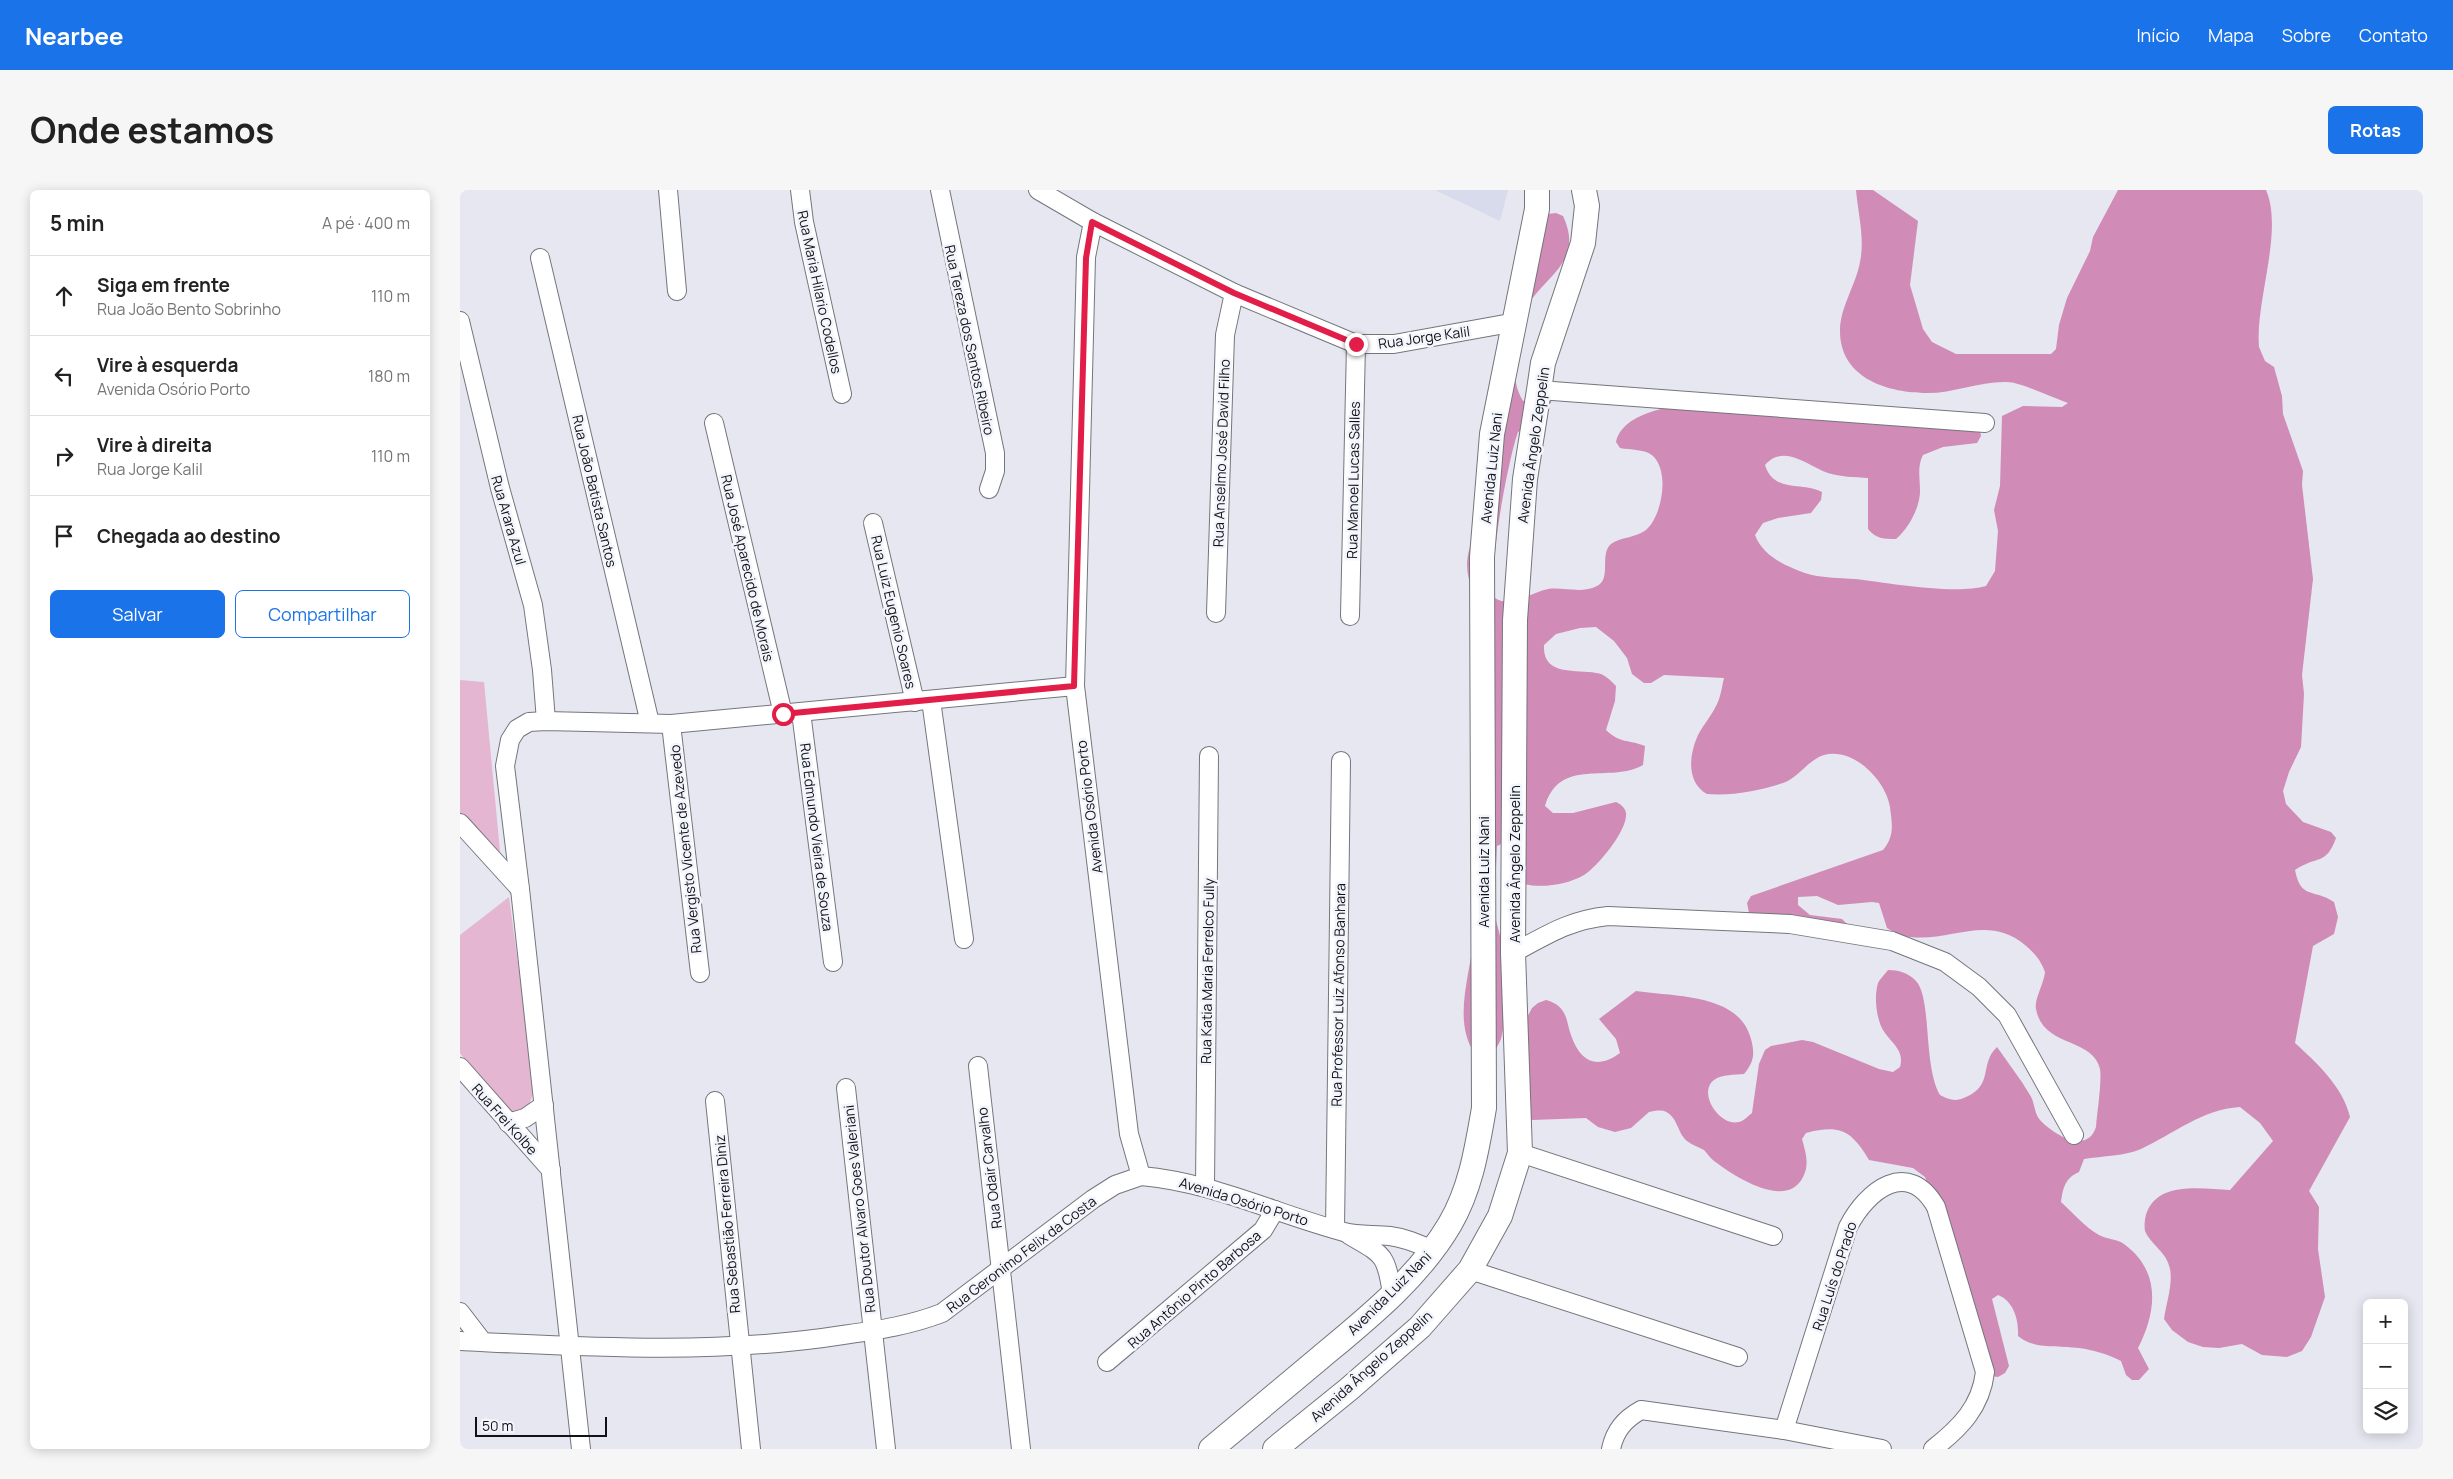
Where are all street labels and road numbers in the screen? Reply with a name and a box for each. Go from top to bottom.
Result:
street label: Rua Maria Hilario Codellos [793,209,847,375]
street label: Rua Tereza dos Santos Ribeiro [941,243,999,437]
street label: Rua Jorge Kalil [1377,321,1471,353]
street label: Rua Anselmo José David Filho [1208,359,1234,547]
street label: Avenida Ângelo Zeppelin [1513,366,1553,524]
street label: Rua Manoel Lucas Salles [1342,401,1364,559]
street label: Avenida Luiz Nani [1476,412,1506,524]
street label: Rua João Batista Santos [568,413,622,569]
street label: Rua Arara Azul [487,473,531,567]
street label: Rua José Aparecido de Morais [717,473,779,663]
street label: Rua Luiz Eugenio Soares [867,533,921,691]
street label: Avenida Osório Porto [1071,739,1107,875]
street label: Rua Edmundo Vieira de Souza [796,742,838,932]
street label: Rua Vergisto Vicente de Azevedo [665,744,705,954]
street label: Avenida Ângelo Zeppelin [1505,785,1524,943]
street label: Avenida Luiz Nani [1474,816,1493,928]
street label: Rua Katia Maria Ferrelco Fully [1196,877,1218,1064]
street label: Rua Professor Luiz Afonso Banhara [1327,883,1349,1107]
street label: Rua Frei Kolbe [468,1079,542,1159]
street label: Rua Doutor Alvaro Goes Valeriani [839,1104,879,1314]
street label: Rua Odair Carvalho [972,1106,1006,1230]
street label: Rua Sebastião Ferreira Diniz [710,1134,744,1314]
street label: Avenida Osório Porto [1177,1172,1311,1230]
street label: Rua Geronimo Felix da Costa [942,1191,1100,1317]
street label: Rua Luís do Prado [1807,1219,1861,1333]
street label: Rua Antônio Pinto Barbosa [1123,1226,1265,1352]
street label: Avenida Luiz Nani [1343,1247,1435,1339]
street label: Avenida Ângelo Zeppelin [1306,1306,1436,1426]

